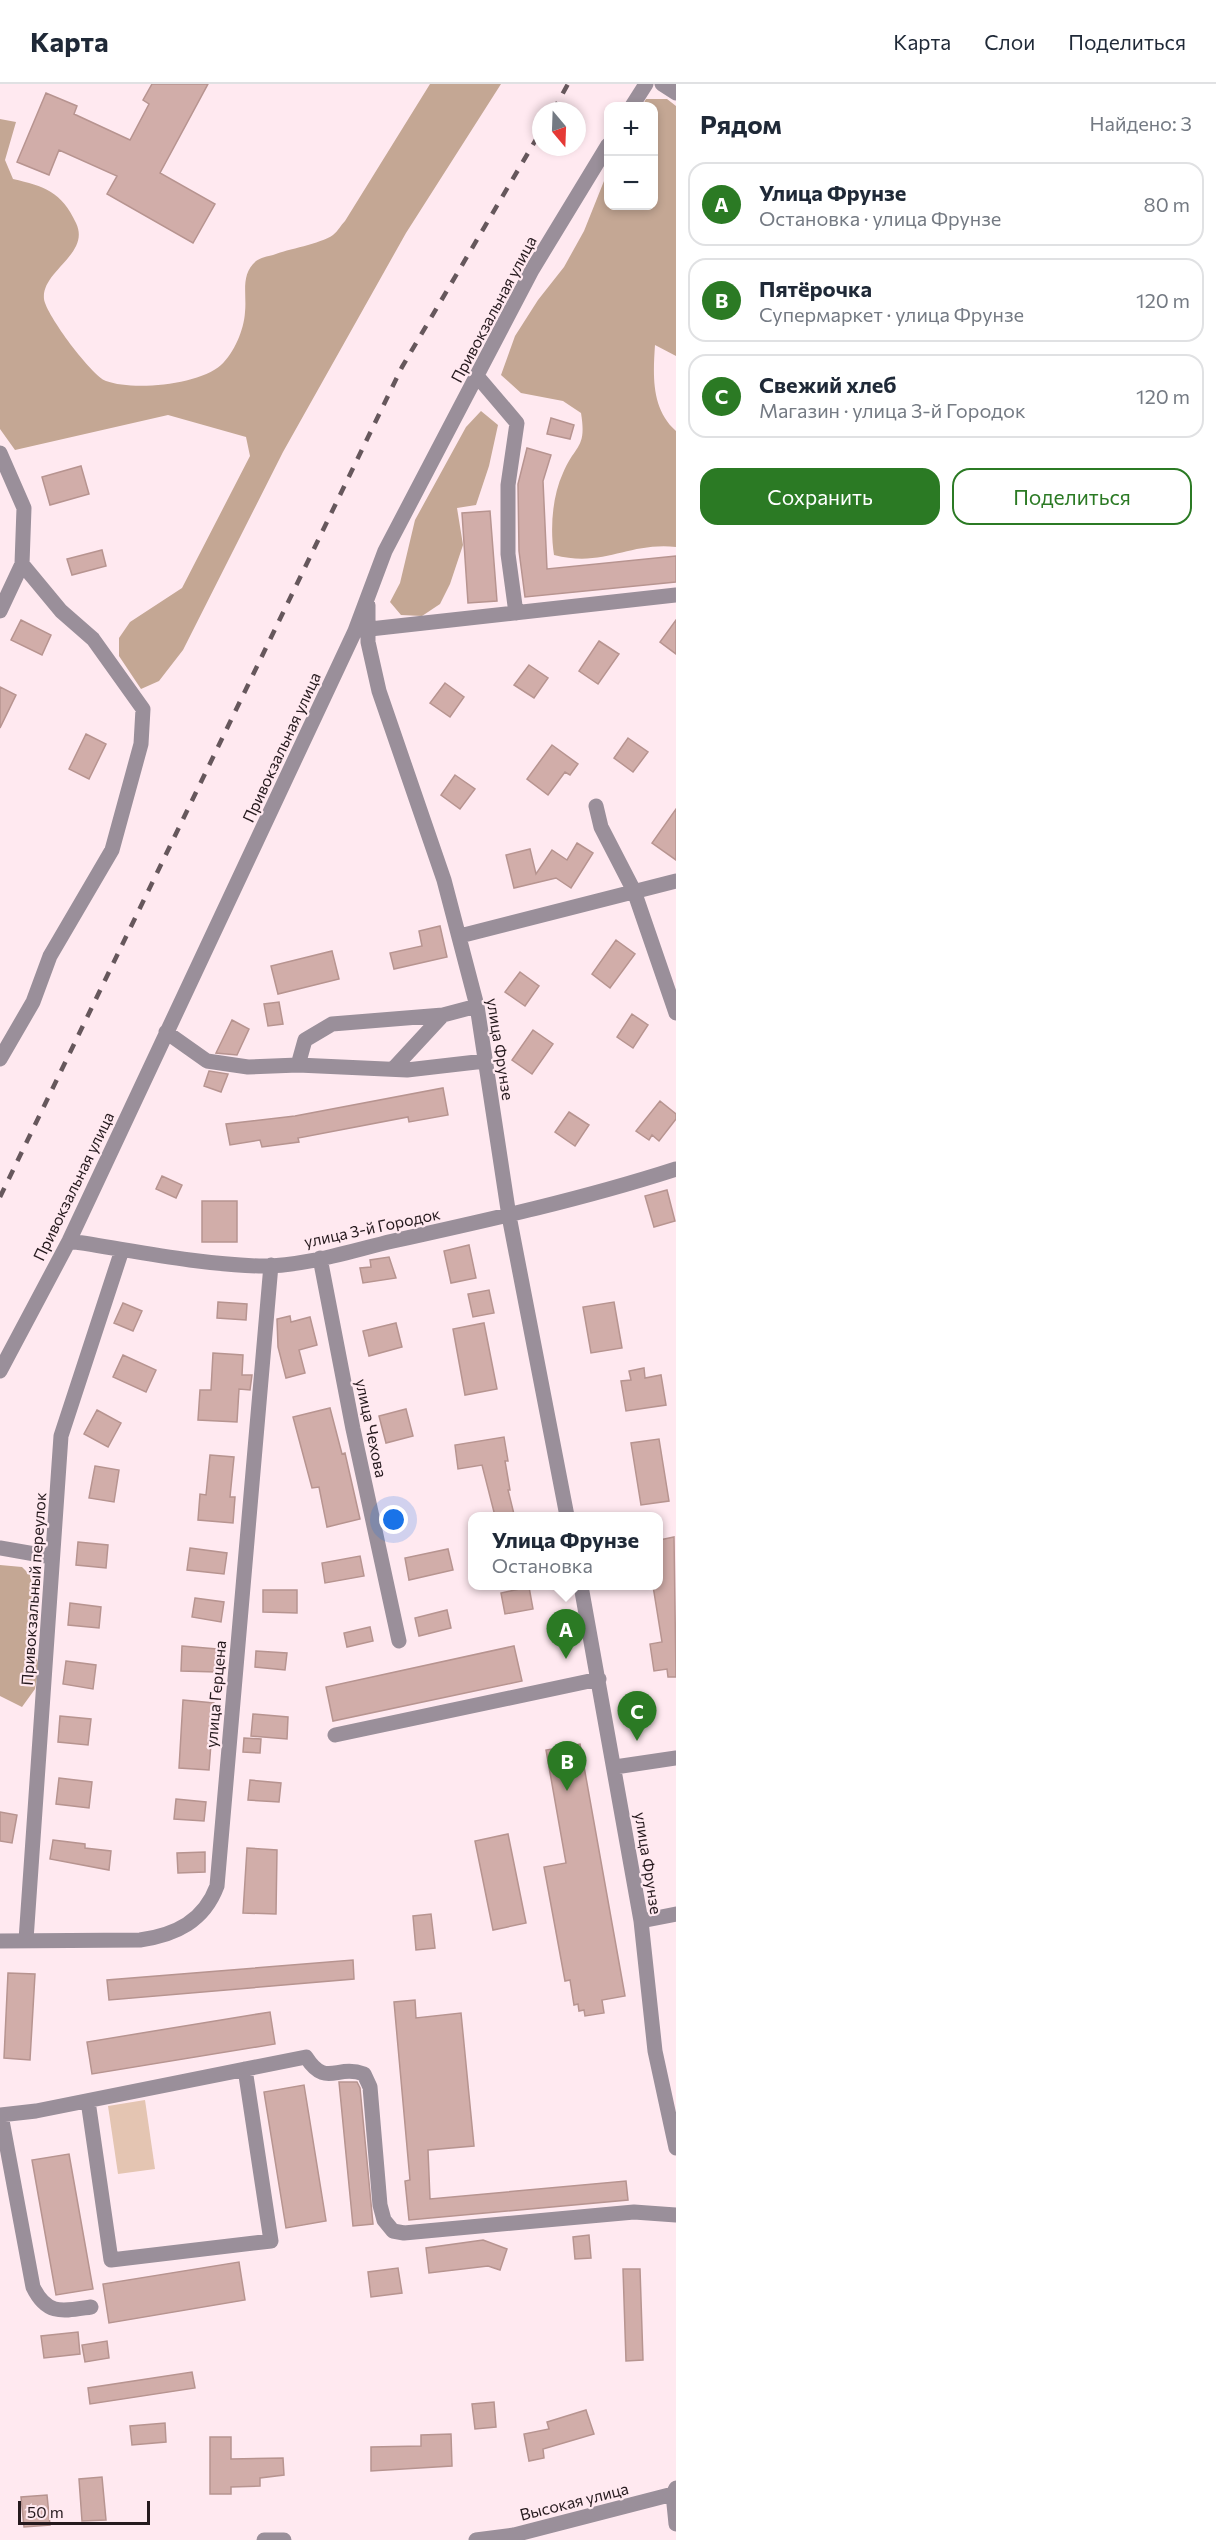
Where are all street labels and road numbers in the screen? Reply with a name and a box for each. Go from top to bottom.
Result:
street label: Привокзальная улица [446,232,540,386]
street label: Привокзальная улица [238,669,324,825]
street label: улица Фрунзе [484,997,518,1101]
street label: Привокзальная улица [29,1108,117,1264]
street label: улица 3-й Городок [302,1203,442,1251]
street label: улица Чехова [352,1377,392,1479]
street label: Привокзальный переулок [17,1491,49,1686]
street label: улица Герцена [201,1640,229,1748]
street label: улица Фрунзе [632,1811,666,1915]
street label: Высокая улица [518,2478,630,2524]

